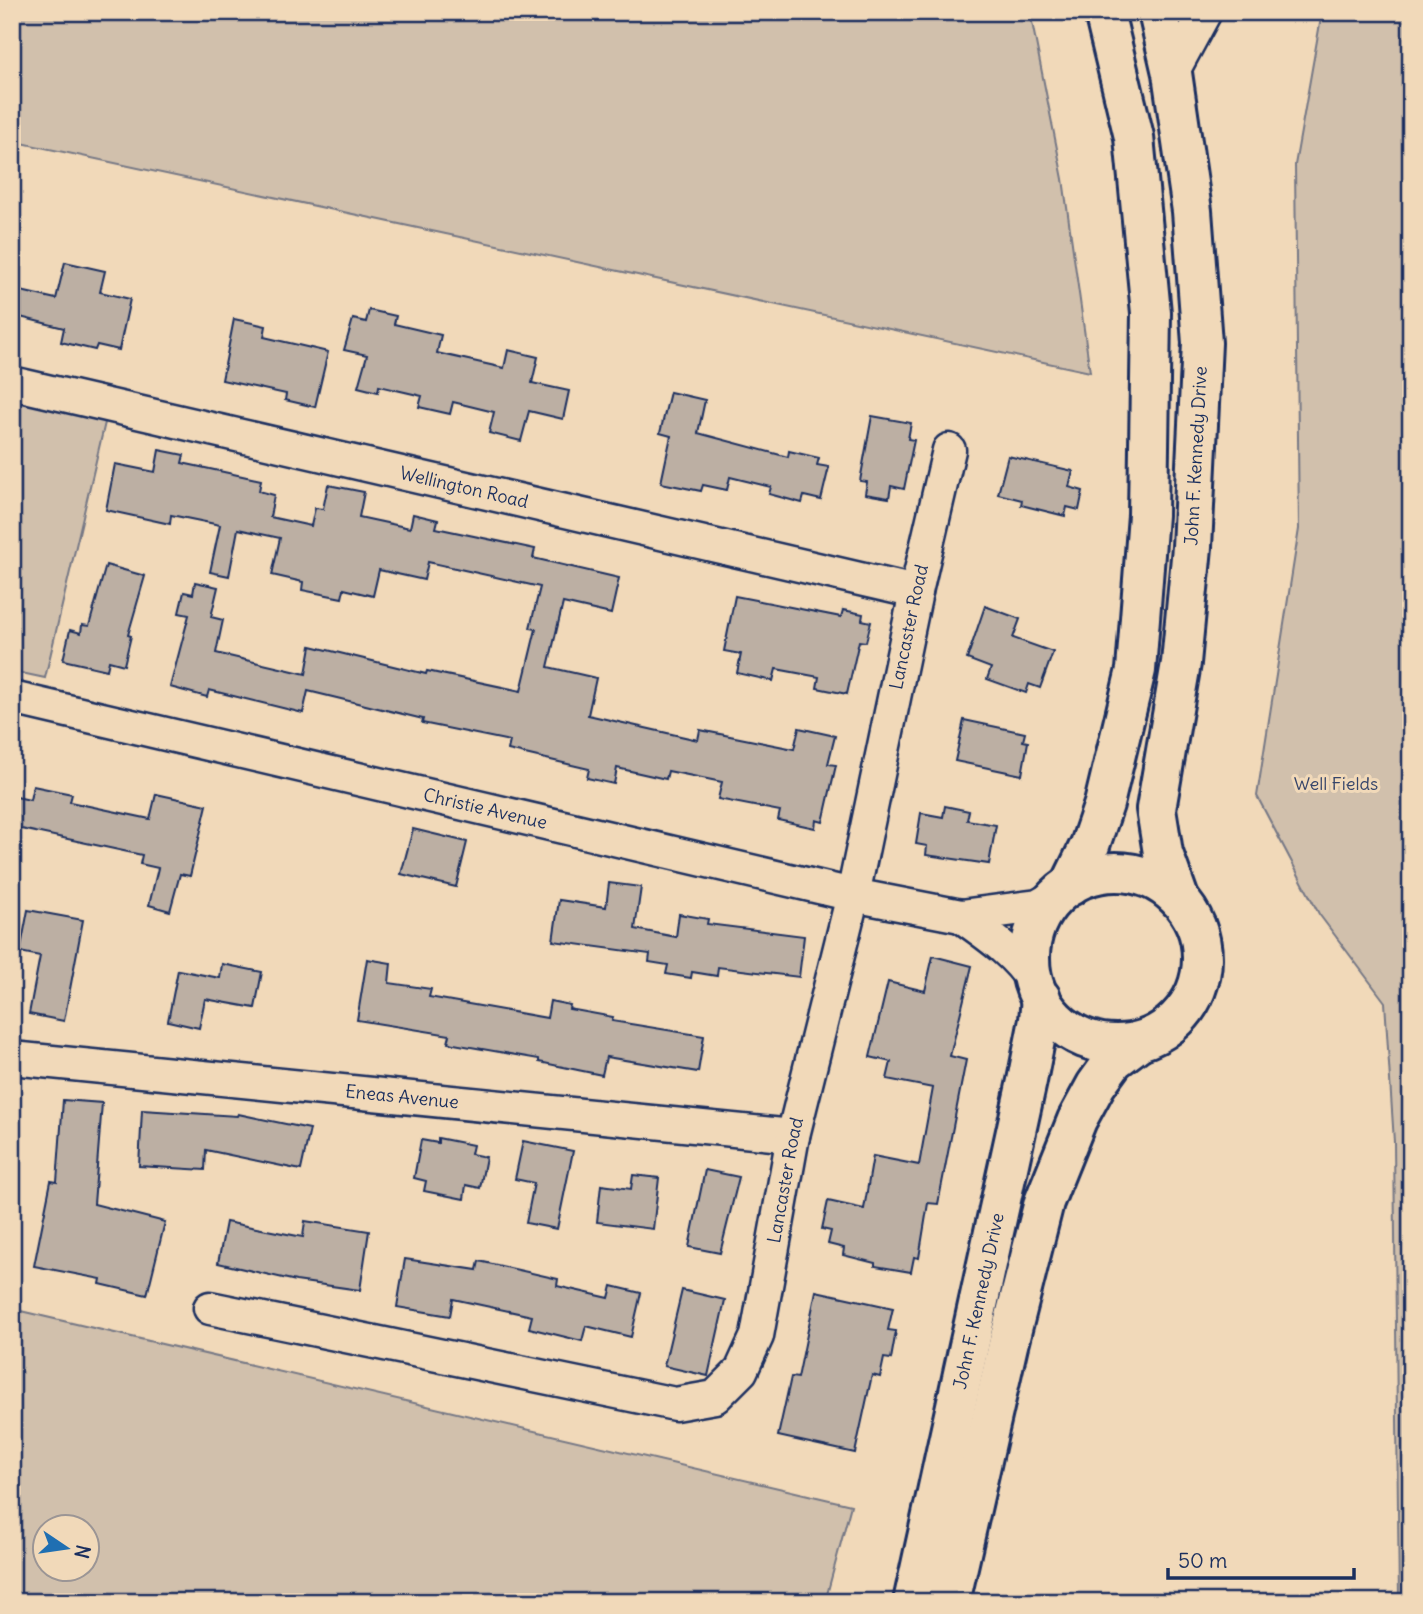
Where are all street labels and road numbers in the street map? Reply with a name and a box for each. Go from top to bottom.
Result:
street label: John F. Kennedy Drive [1179,366,1212,546]
street label: Wellington Road [398,461,531,513]
street label: Lancaster Road [884,562,933,692]
street label: Christie Avenue [421,783,549,834]
street label: Eneas Avenue [344,1079,460,1114]
street label: Lancaster Road [762,1114,808,1245]
street label: John F. Kennedy Drive [948,1211,1009,1391]

